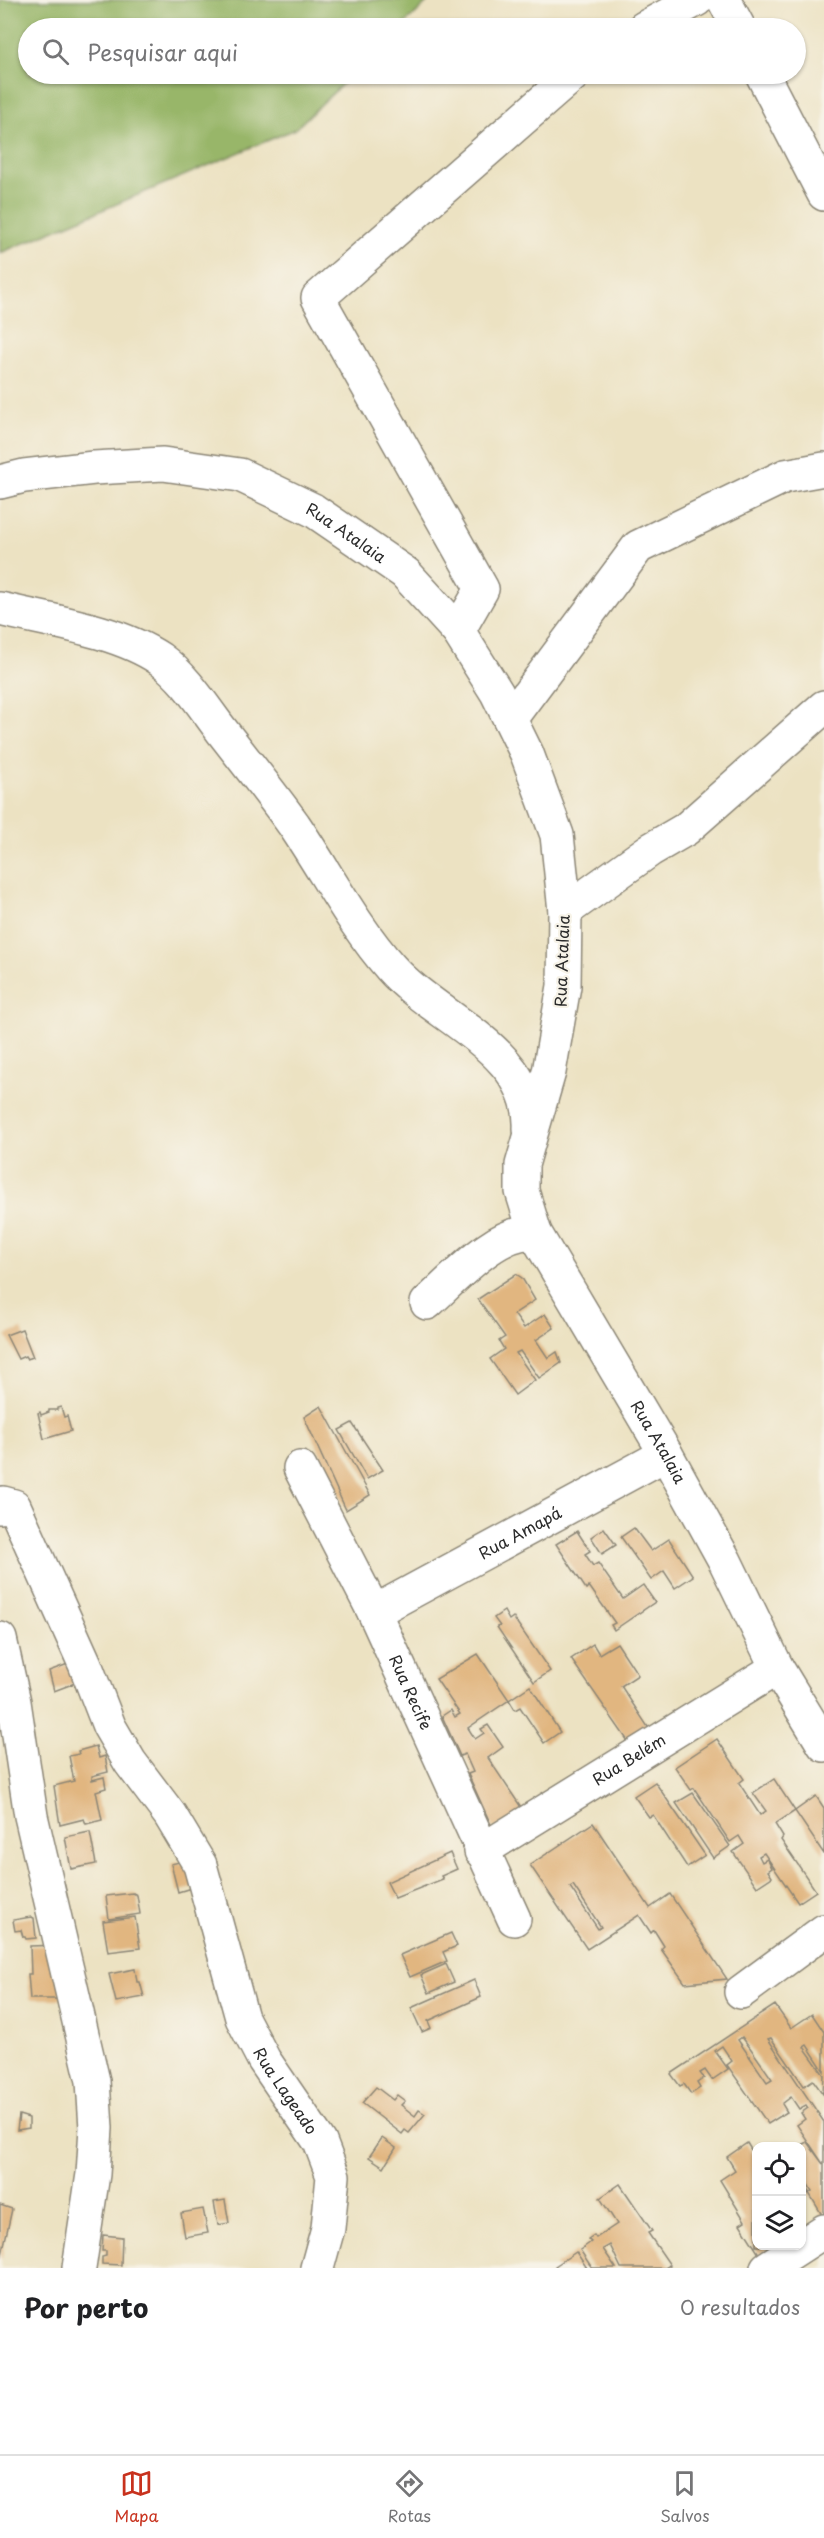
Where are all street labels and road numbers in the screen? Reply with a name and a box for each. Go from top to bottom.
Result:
street label: Rua Atalaia [303,496,392,568]
street label: Rua Atalaia [547,914,575,1008]
street label: Rua Atalaia [626,1395,693,1488]
street label: Rua Amapá [474,1500,565,1564]
street label: Rua Recife [384,1650,439,1733]
street label: Rua Belém [587,1727,670,1790]
street label: Rua Lageado [248,2043,324,2139]

